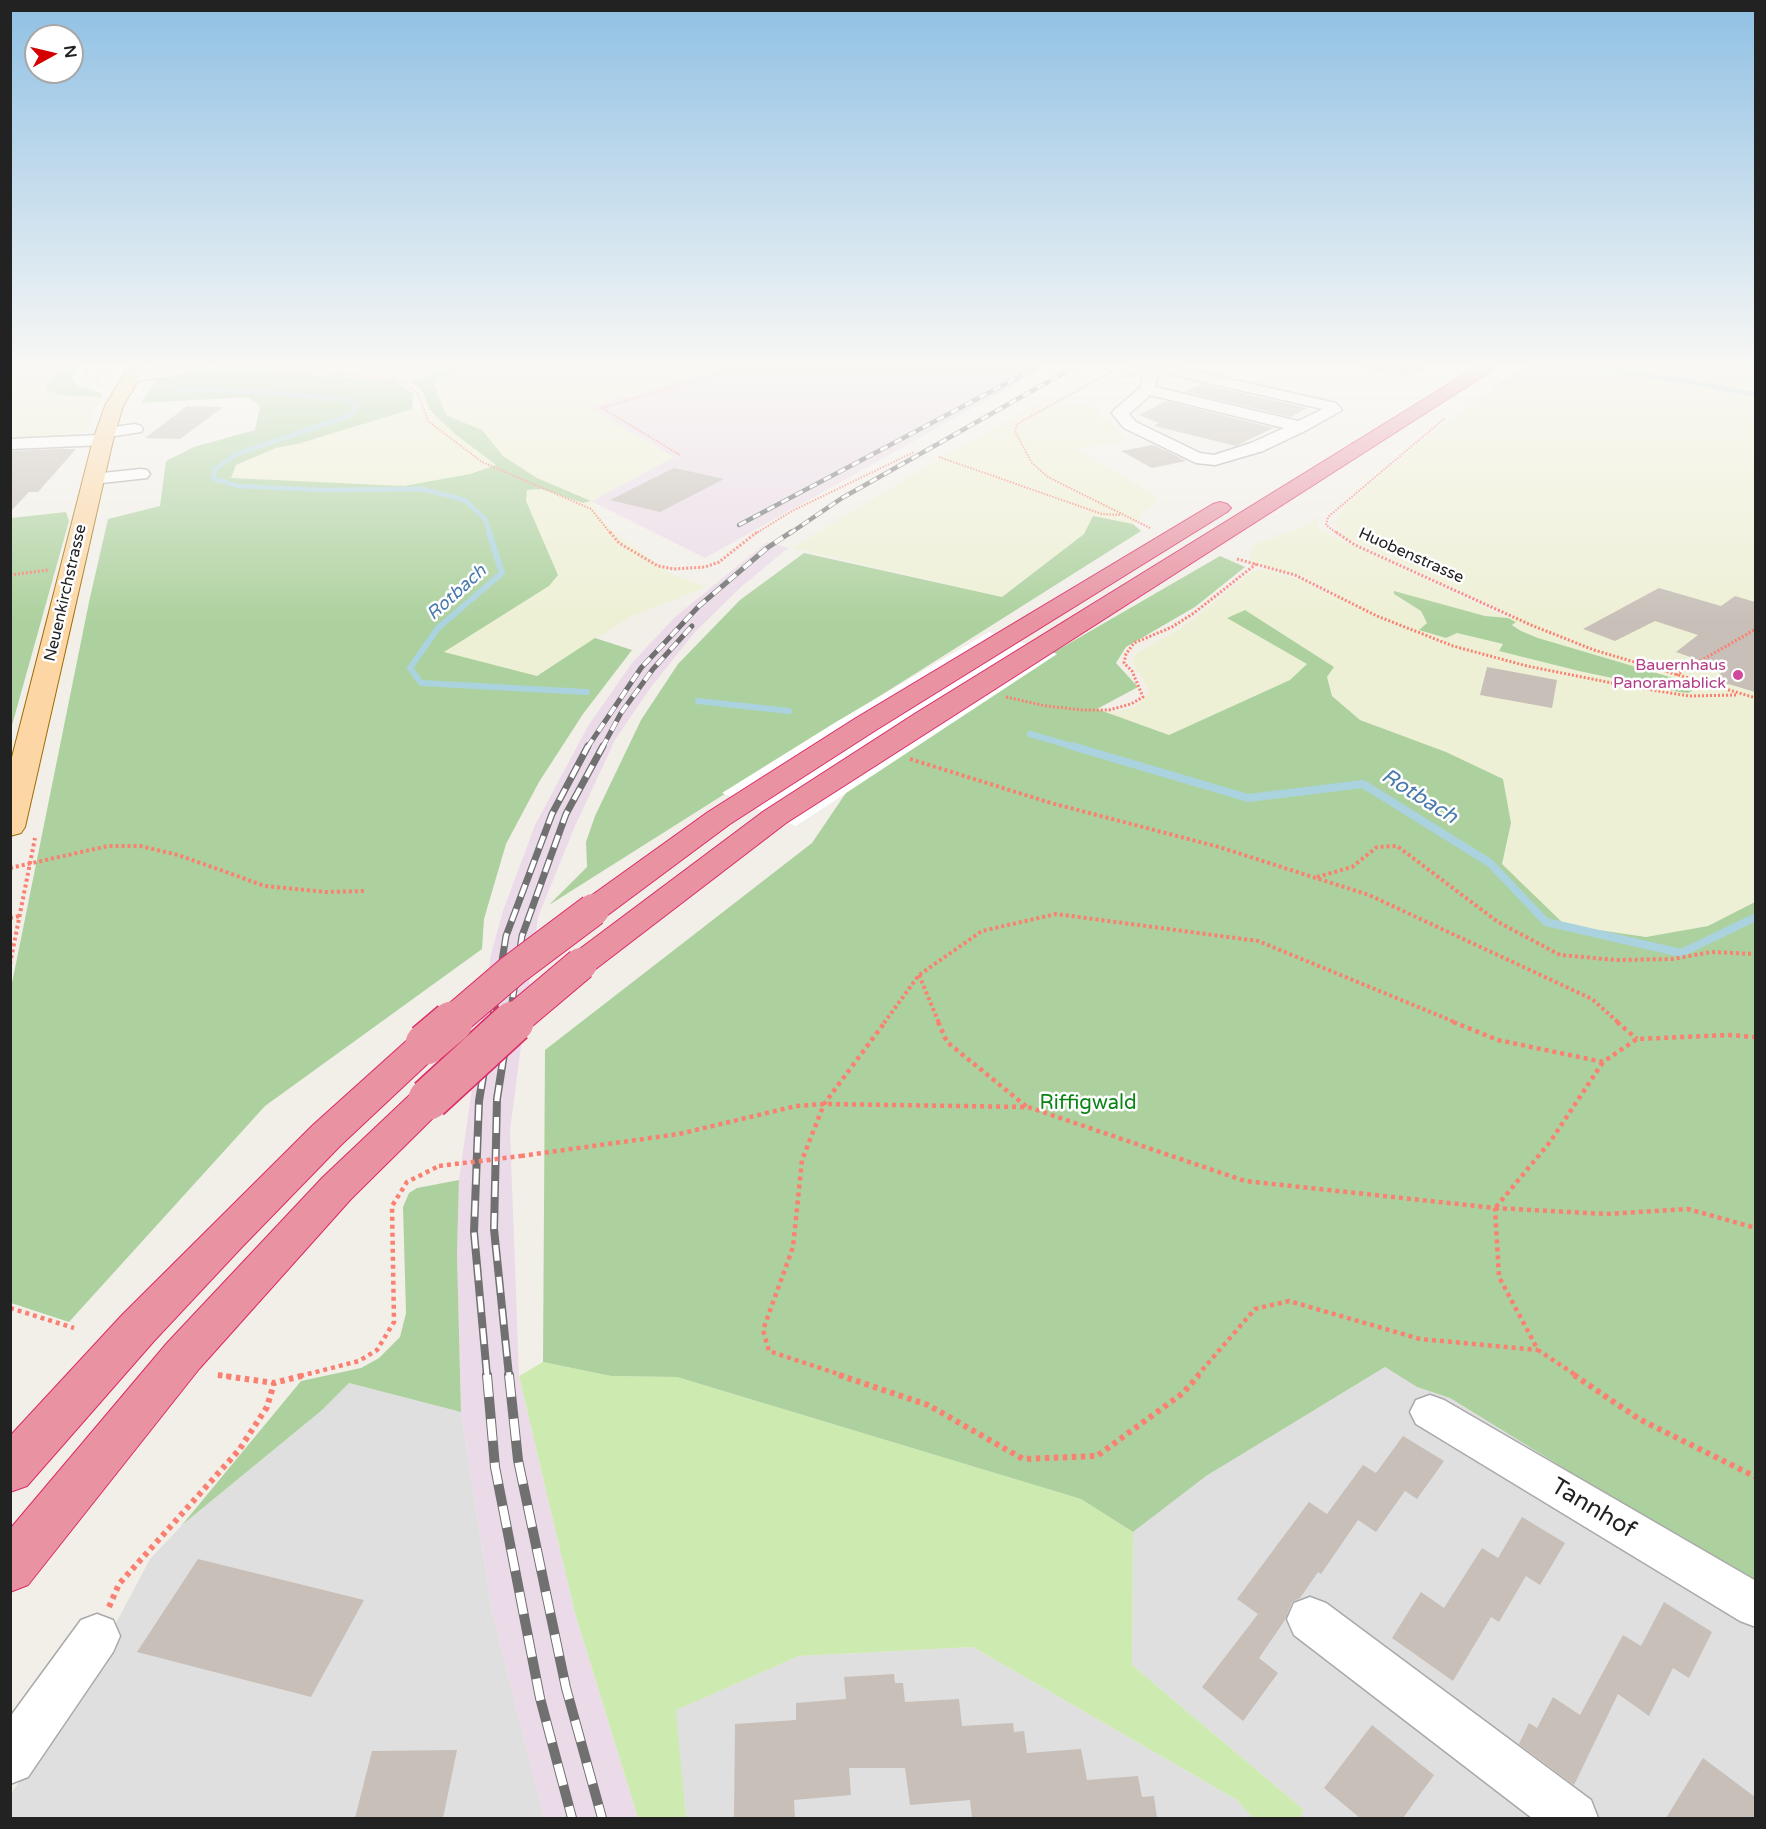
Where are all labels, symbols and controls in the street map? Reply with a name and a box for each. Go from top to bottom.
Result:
north arrow [24,24,84,84]
text: N [59,44,81,60]
street label: Neuenkirchstrasse [41,522,91,664]
street label: Huobenstrasse [1355,524,1467,588]
water label: Rotbach [423,561,491,625]
place label: Bauernhaus Panoramablick [1613,656,1726,694]
marker: Bauernhaus Panoramablick [1731,668,1745,682]
water label: Rotbach [1376,764,1462,830]
park label: Riffigwald [1039,1092,1137,1116]
street label: Tannhof [1545,1473,1641,1545]

